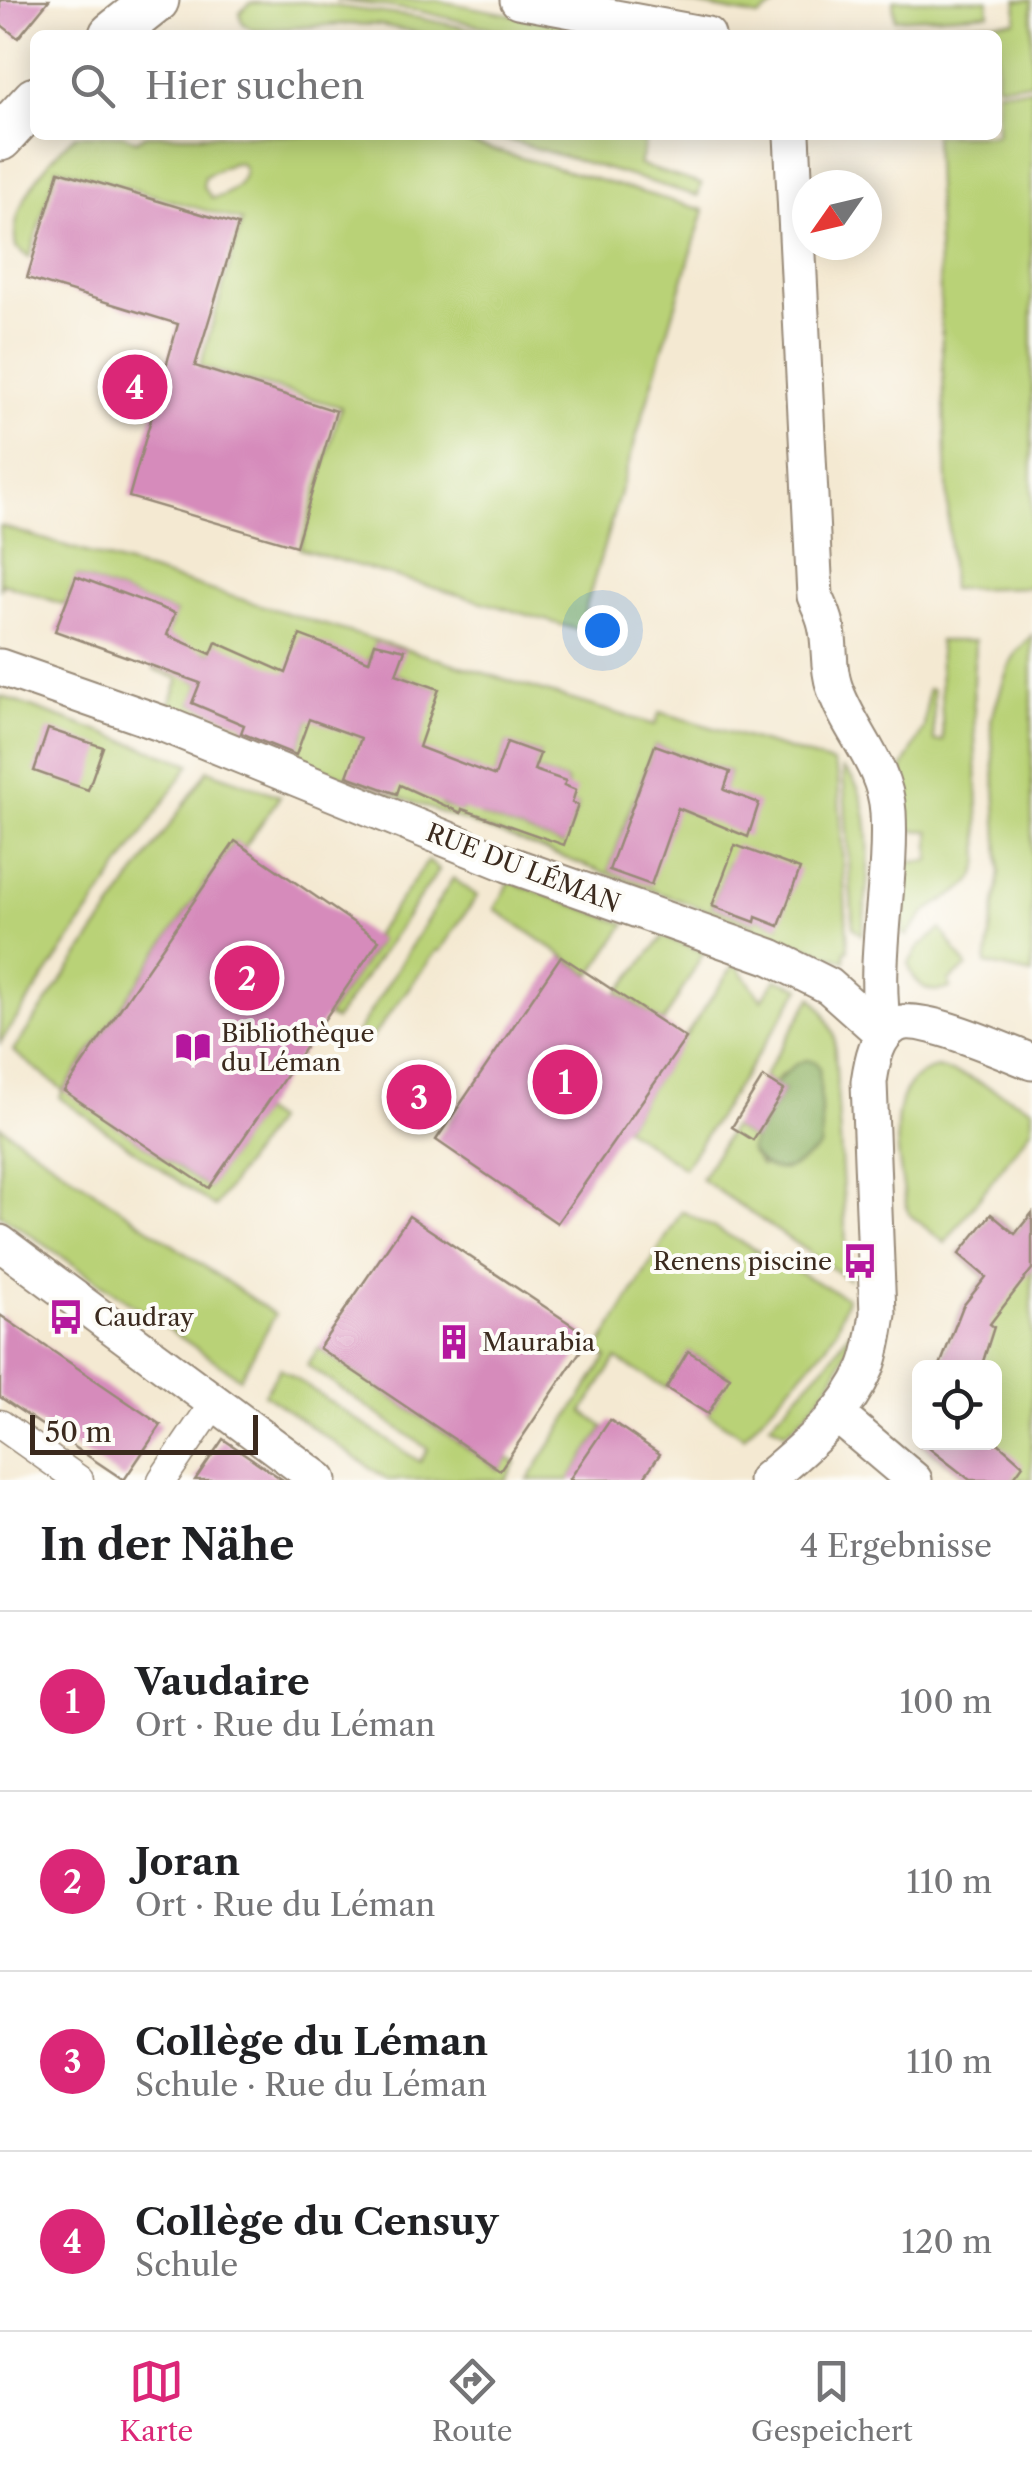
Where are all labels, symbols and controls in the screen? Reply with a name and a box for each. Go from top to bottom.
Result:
search box [30,30,1002,140]
icon: search [65,58,120,113]
text: Hier suchen [145,62,365,109]
north arrow [792,170,882,260]
pin: 4 [102,350,168,424]
your location [577,605,628,656]
street label: RUE DU LÉMAN [422,817,624,919]
pin: 2 [214,940,280,1016]
place label: Bibliothèque du Léman [221,1018,374,1078]
library icon: Bibliothèque du Léman [174,1028,212,1066]
pin: 1 [532,1044,598,1120]
pin: 3 [386,1060,452,1134]
bus stop icon: Renens piscine [841,1242,879,1280]
place label: Renens piscine [653,1246,832,1277]
bus stop icon: Caudray [47,1298,85,1336]
place label: Caudray [94,1302,195,1333]
building icon: Maurabia [435,1323,473,1361]
place label: Maurabia [482,1327,596,1358]
map controls [912,1360,1002,1450]
button: locate [912,1360,1002,1450]
scale bar [30,1410,258,1454]
text: 50 m [45,1415,112,1449]
text: In der Nähe [40,1519,294,1571]
text: 4 Ergebnisse [800,1526,992,1565]
text: Vaudaire [135,1658,310,1705]
text: 1 [65,1682,80,1721]
text: 100 m [900,1682,992,1721]
text: Ort · Rue du Léman [135,1705,435,1744]
text: Joran [135,1838,240,1885]
text: 2 [63,1862,82,1901]
text: 110 m [906,1862,992,1901]
text: Ort · Rue du Léman [135,1885,435,1924]
text: Collège du Léman [135,2018,488,2065]
text: 3 [63,2042,82,2081]
text: 110 m [906,2042,992,2081]
text: Schule · Rue du Léman [135,2065,487,2104]
text: Collège du Censuy [135,2198,498,2245]
text: 4 [63,2222,82,2261]
text: 120 m [902,2222,992,2261]
text: Schule [135,2245,238,2284]
tab: Karte [119,2354,193,2448]
tab: Route [432,2354,512,2448]
tab: Gespeichert [751,2354,913,2448]

